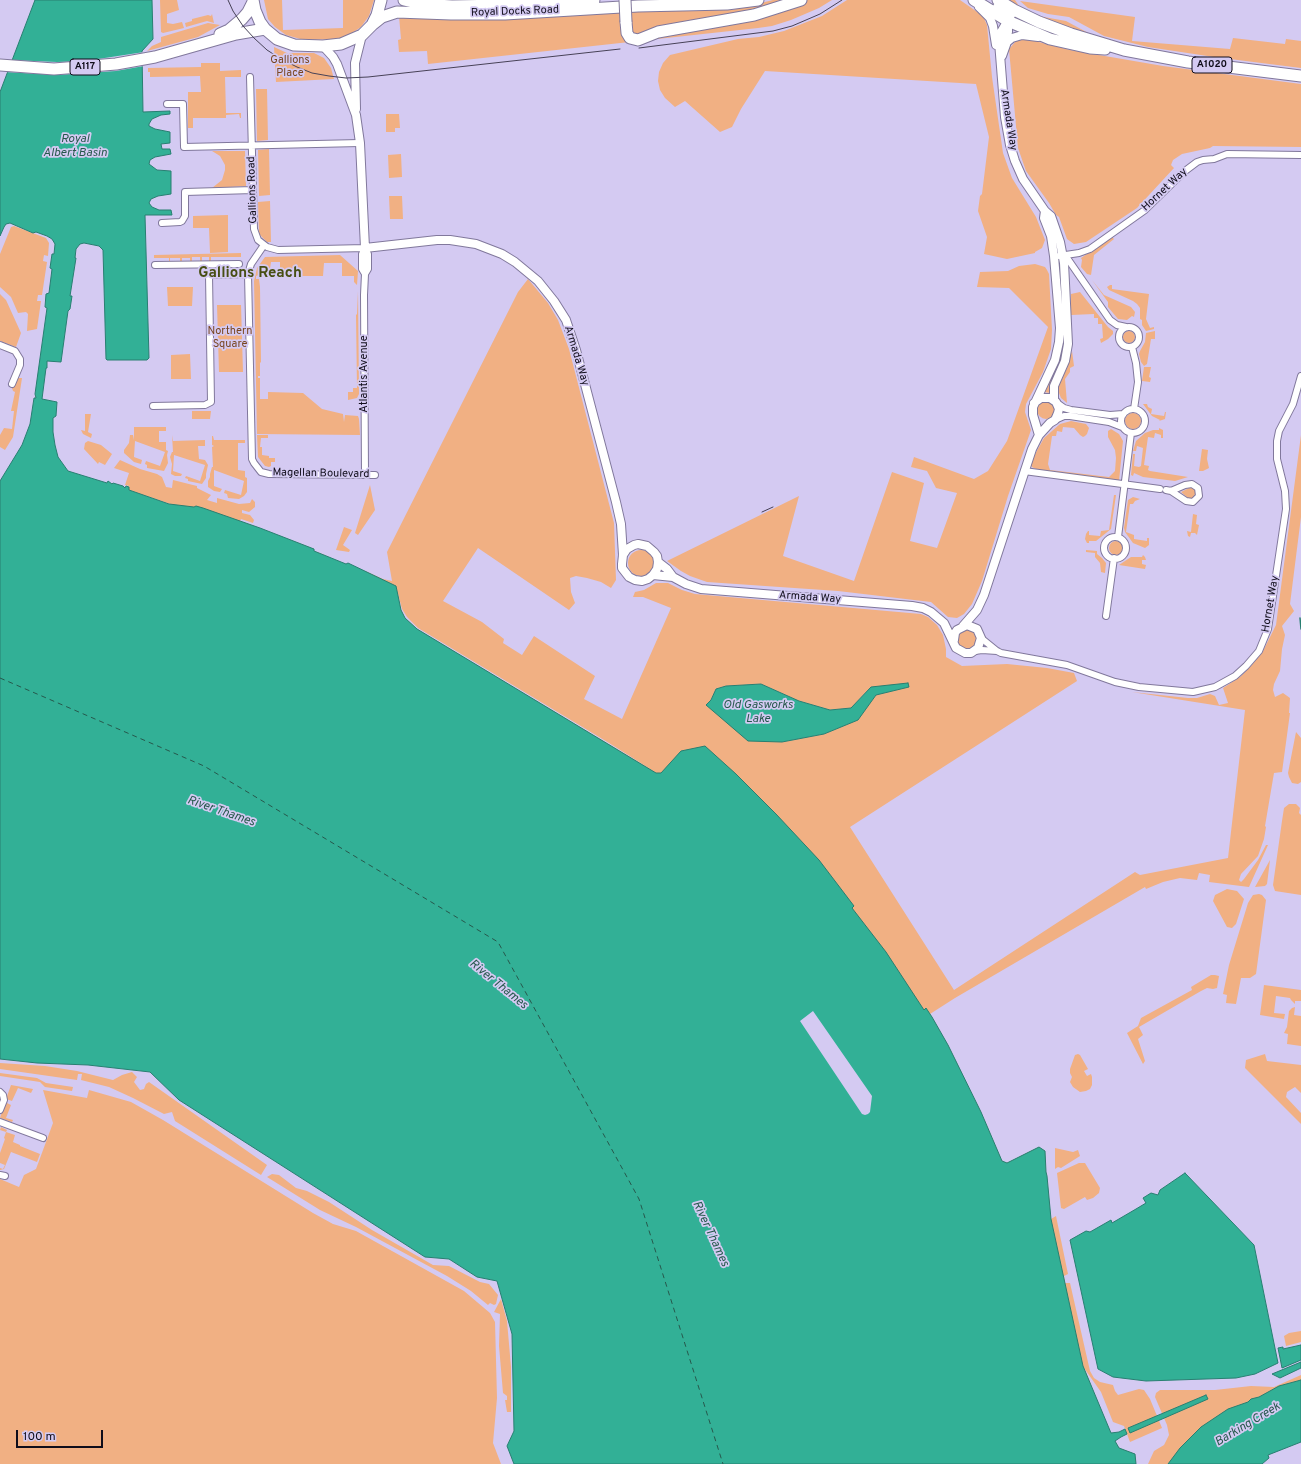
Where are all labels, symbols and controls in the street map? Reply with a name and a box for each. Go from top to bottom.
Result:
street label: Royal Docks Road [471,4,559,20]
park label: Gallions Place [270,54,310,80]
road number: A1020 [1192,57,1232,73]
road number: A117 [70,59,100,75]
street label: Armada Way [997,88,1019,152]
water label: Royal Albert Basin [43,133,107,161]
street label: Gallions Road [245,156,261,224]
street label: Hornet Way [1139,166,1191,214]
district label: Gallions Reach [198,265,302,283]
street label: Armada Way [561,324,591,388]
park label: Northern Square [207,325,253,351]
street label: Atlantis Avenue [358,335,372,413]
street label: Magellan Boulevard [273,467,369,481]
street label: Hornet Way [1260,575,1282,633]
street label: Armada Way [779,589,841,607]
water label: Old Gasworks Lake [723,699,793,727]
water label: River Thames [185,794,257,830]
water label: River Thames [466,957,530,1013]
water label: River Thames [689,1199,731,1269]
water label: Barking Creek [1213,1400,1283,1450]
scale bar [18,1422,105,1448]
text: 100 m [23,1429,56,1445]

